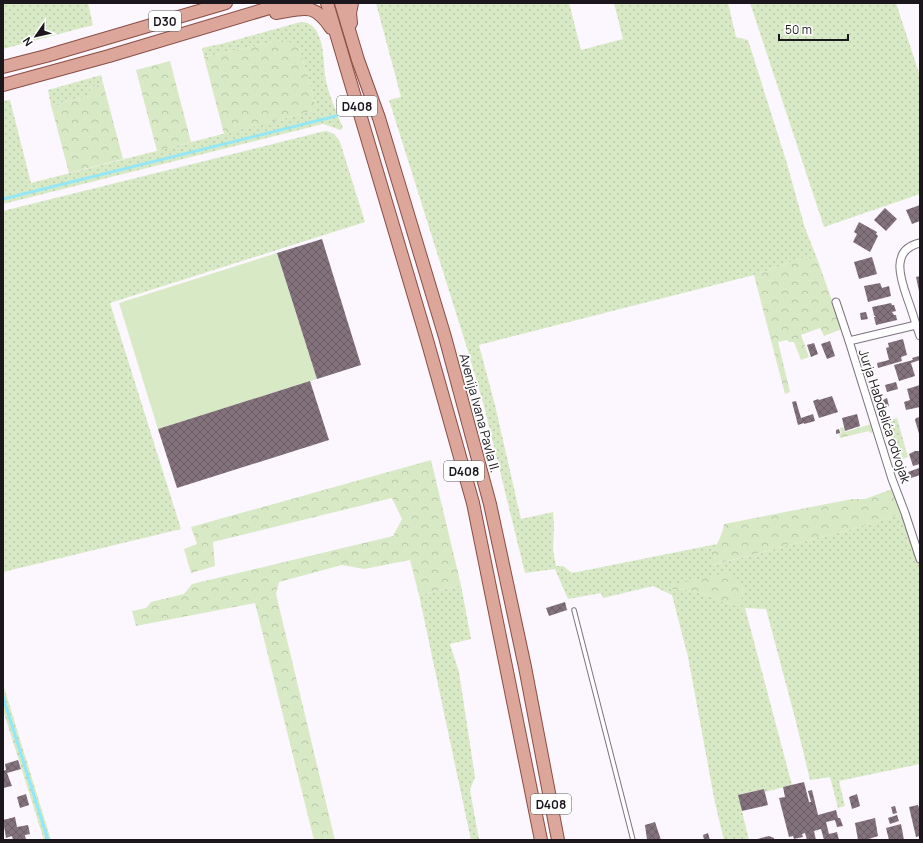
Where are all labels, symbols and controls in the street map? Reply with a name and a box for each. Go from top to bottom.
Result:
road number: D30 [149,11,181,31]
north arrow [16,16,56,56]
scale bar [779,16,848,42]
text: 50 m [785,21,812,38]
text: N [19,34,36,49]
road number: D408 [337,96,377,116]
street label: Jurja Habdelića odvojak [855,347,915,486]
street label: Avenija Ivana Pavla II. [455,351,505,475]
road number: D408 [444,461,484,481]
road number: D408 [531,794,571,814]

